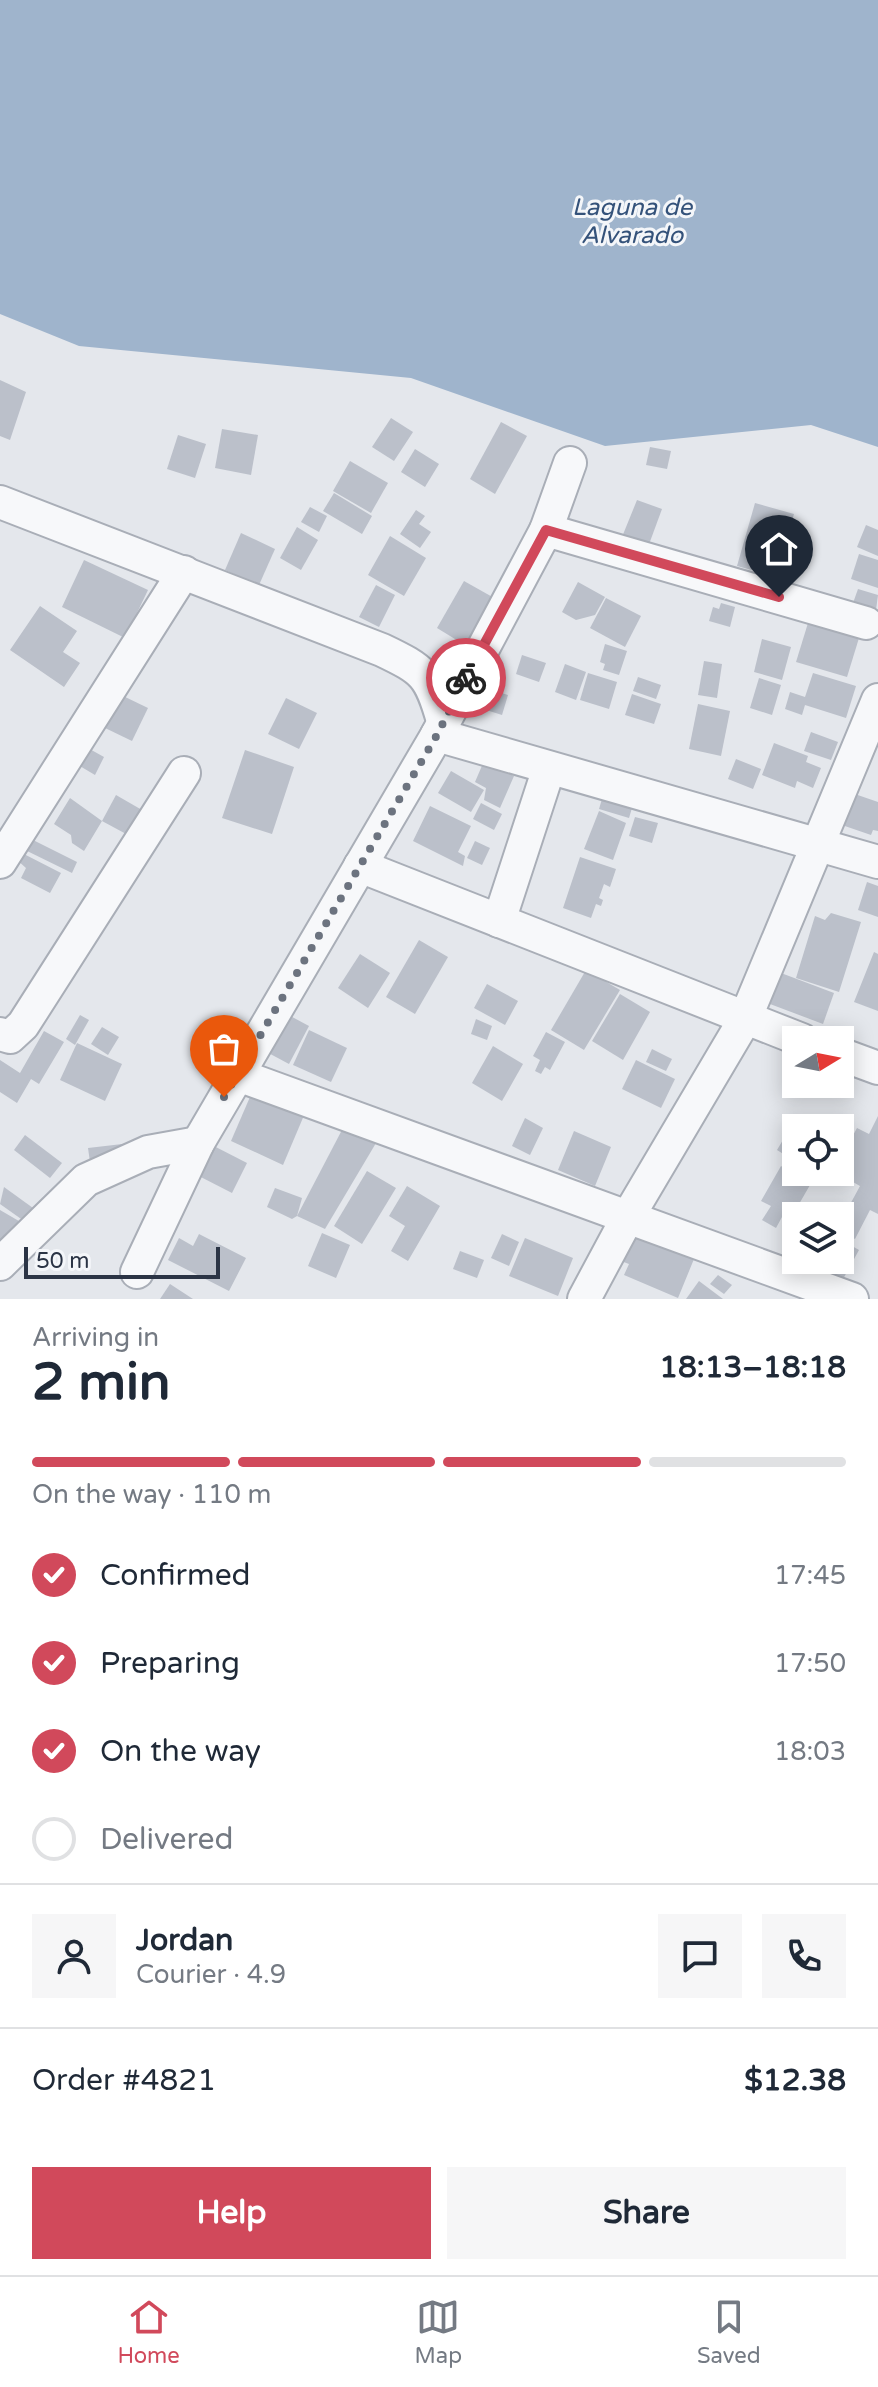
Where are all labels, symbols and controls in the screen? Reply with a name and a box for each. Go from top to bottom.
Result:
water label: Laguna de Alvarado [572,193,693,250]
pin [745,515,813,597]
icon: home [757,527,801,571]
courier [426,638,506,718]
icon: bike [444,656,488,700]
pin [190,1015,258,1097]
north arrow [782,1026,854,1098]
map controls [782,1026,854,1274]
icon: bag [202,1027,246,1071]
button: locate [782,1114,854,1186]
button: layers [782,1202,854,1274]
scale bar [24,1243,220,1279]
text: 50 m [36,1248,90,1274]
text: Arriving in [32,1322,159,1353]
text: 18:13–18:18 [659,1349,846,1386]
text: 2 min [32,1351,171,1414]
text: On the way · 110 m [32,1479,271,1510]
icon: check [32,1553,76,1597]
text: Confirmed [100,1557,251,1594]
text: 17:45 [774,1560,846,1591]
icon: check [32,1641,76,1685]
text: Preparing [100,1645,240,1682]
text: 17:50 [774,1648,846,1679]
icon: check [32,1729,76,1773]
text: On the way [100,1733,261,1770]
text: 18:03 [774,1736,846,1767]
text: Delivered [100,1821,234,1858]
button: person [32,1914,116,1998]
button: chat [658,1914,742,1998]
button: phone [762,1914,846,1998]
text: Jordan [136,1922,233,1959]
text: Courier · 4.9 [136,1959,286,1990]
text: Order #4821 [32,2062,216,2099]
text: $12.38 [744,2062,846,2099]
button: Help [32,2167,431,2259]
button: Share [447,2167,846,2259]
tab: Home [117,2295,180,2369]
tab: Map [415,2295,462,2369]
tab: Saved [697,2295,761,2369]

